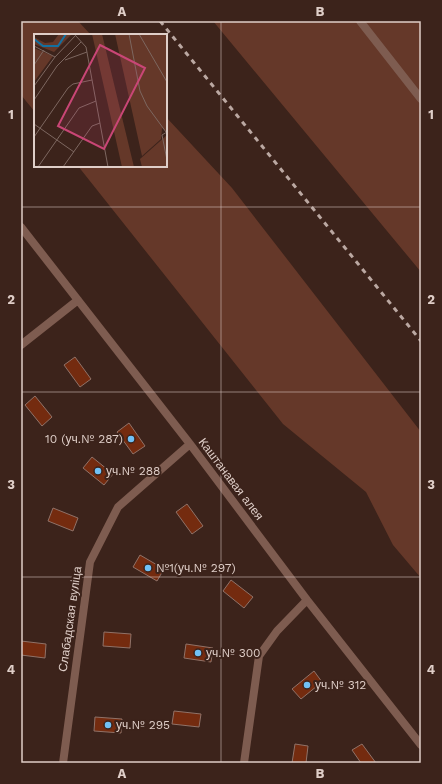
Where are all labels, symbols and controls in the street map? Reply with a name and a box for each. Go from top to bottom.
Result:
text: A [118,4,127,19]
text: B [316,4,325,19]
inset map [34,34,167,167]
text: 1 [8,107,14,122]
text: 1 [428,107,434,122]
text: 2 [7,292,15,307]
text: 2 [427,292,435,307]
place label: 10 (уч.№ 287) [45,432,123,446]
marker: 10 (уч.№ 287) [126,434,136,444]
street label: Каштанавая алея [196,435,266,523]
place label: уч.№ 288 [106,464,160,478]
marker: уч.№ 288 [93,466,103,476]
text: 3 [7,477,15,492]
text: 3 [427,477,435,492]
place label: №1(уч.№ 297) [156,561,236,575]
marker: №1(уч.№ 297) [143,563,153,573]
street label: Слабадская вуліца [56,565,84,673]
place label: уч.№ 300 [206,646,261,660]
marker: уч.№ 300 [193,648,203,658]
text: 4 [7,662,16,677]
text: 4 [427,662,436,677]
place label: уч.№ 312 [315,678,366,692]
marker: уч.№ 312 [302,680,312,690]
place label: уч.№ 295 [116,718,170,732]
marker: уч.№ 295 [103,720,113,730]
text: A [118,766,127,781]
text: B [316,766,325,781]

